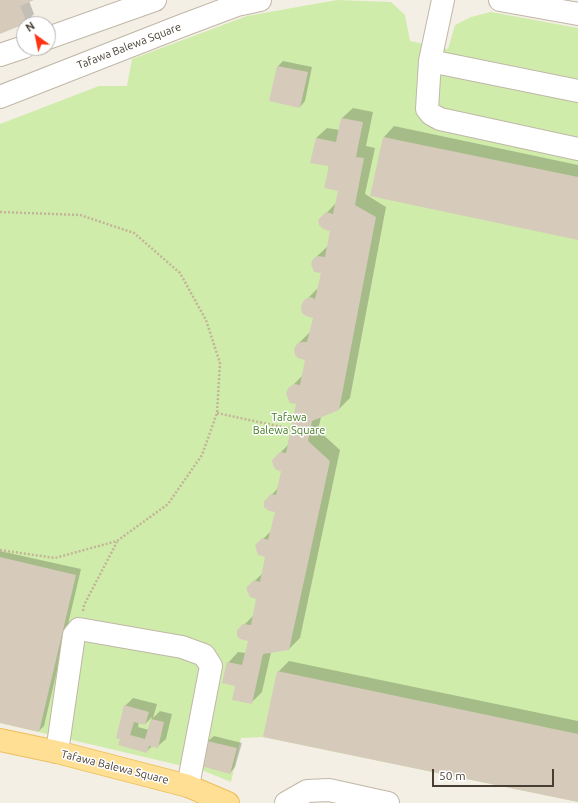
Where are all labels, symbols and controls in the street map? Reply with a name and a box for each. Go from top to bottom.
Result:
north arrow [16,16,56,56]
text: N [23,20,37,34]
street label: Tafawa Balewa Square [75,20,183,72]
park label: Tafawa Balewa Square [253,410,325,436]
street label: Tafawa Balewa Square [60,747,170,787]
scale bar [434,761,556,787]
text: 50 m [439,769,466,782]

